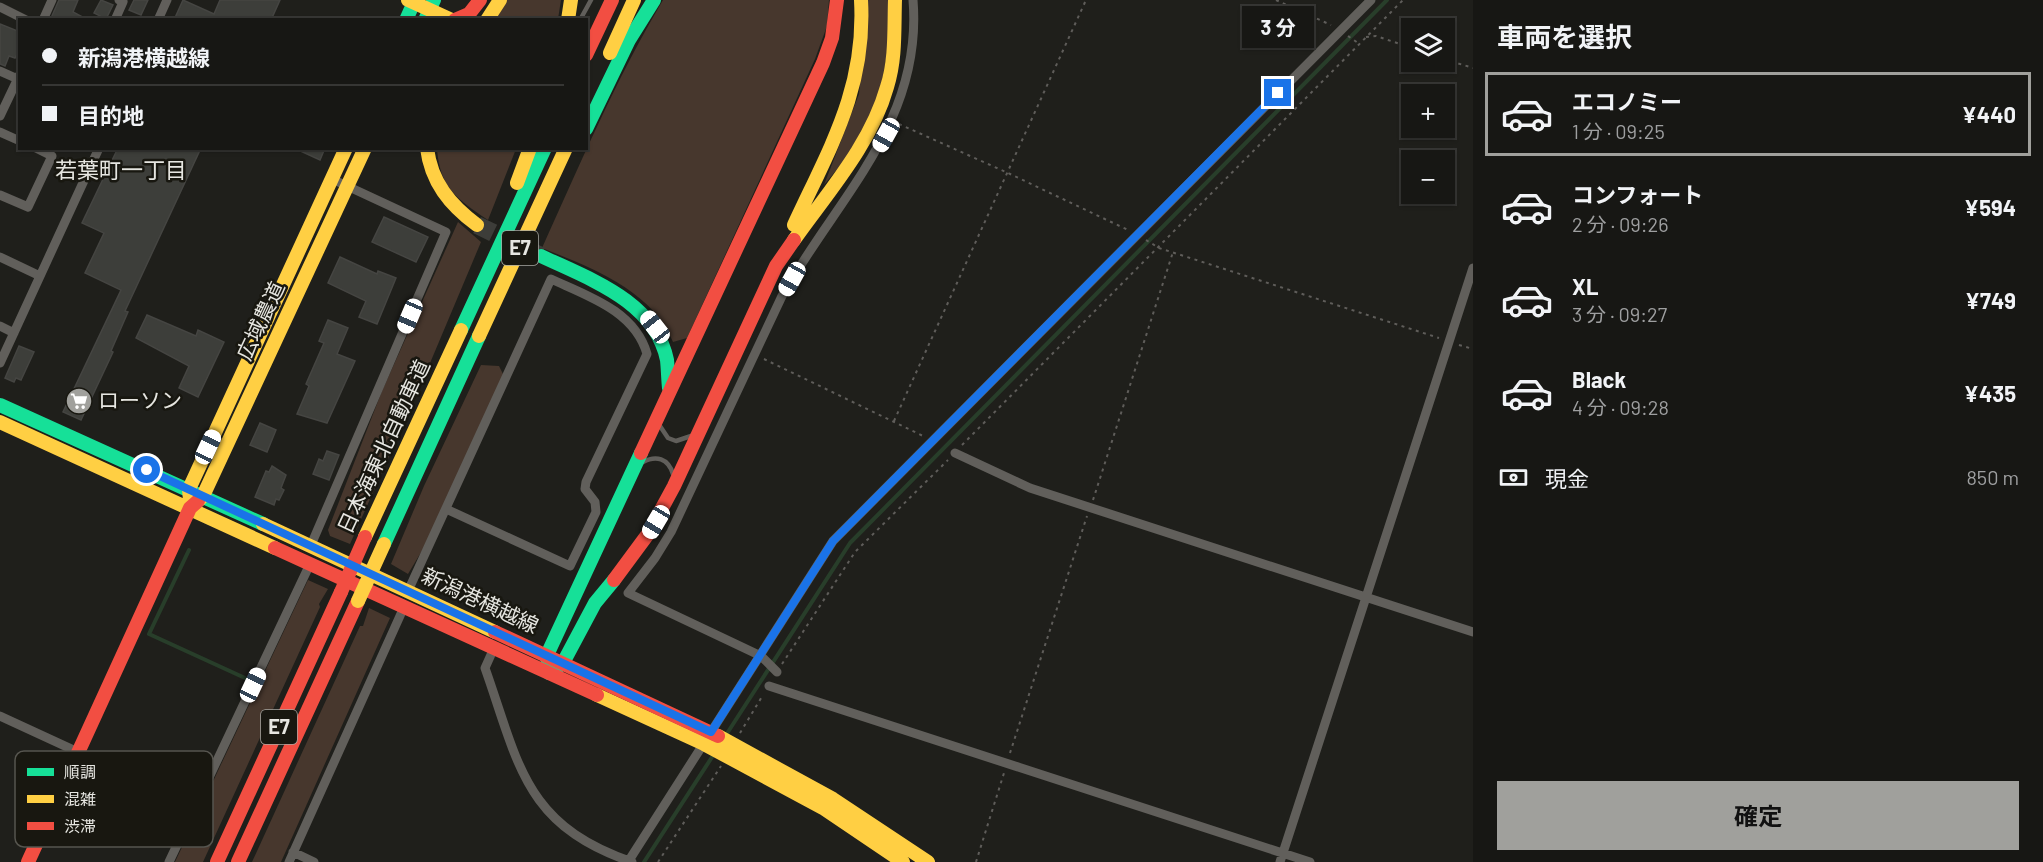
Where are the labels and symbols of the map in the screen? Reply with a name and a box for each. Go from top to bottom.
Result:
callout: 3 分 [1242,6,1314,48]
route end [1264,79,1291,106]
car [869,115,903,155]
district label: 若葉町一丁目 [55,156,187,182]
road number: E7 [502,231,538,265]
car [775,259,809,299]
street label: 広域農道 [231,277,289,364]
car [395,296,425,336]
car [637,307,673,347]
street label: 日本海東北自動車道 [331,355,434,537]
supermarket icon: ローソン [64,386,94,416]
place label: ローソン [98,387,182,412]
car [192,427,224,467]
route start [133,456,160,483]
car [639,502,673,542]
street label: 新潟港横越線 [418,562,543,638]
car [237,665,269,705]
road number: E7 [261,710,297,744]
legend [15,751,213,847]
text: 順調 [64,762,96,781]
text: 混雑 [64,789,96,808]
text: 渋滞 [64,816,96,835]

